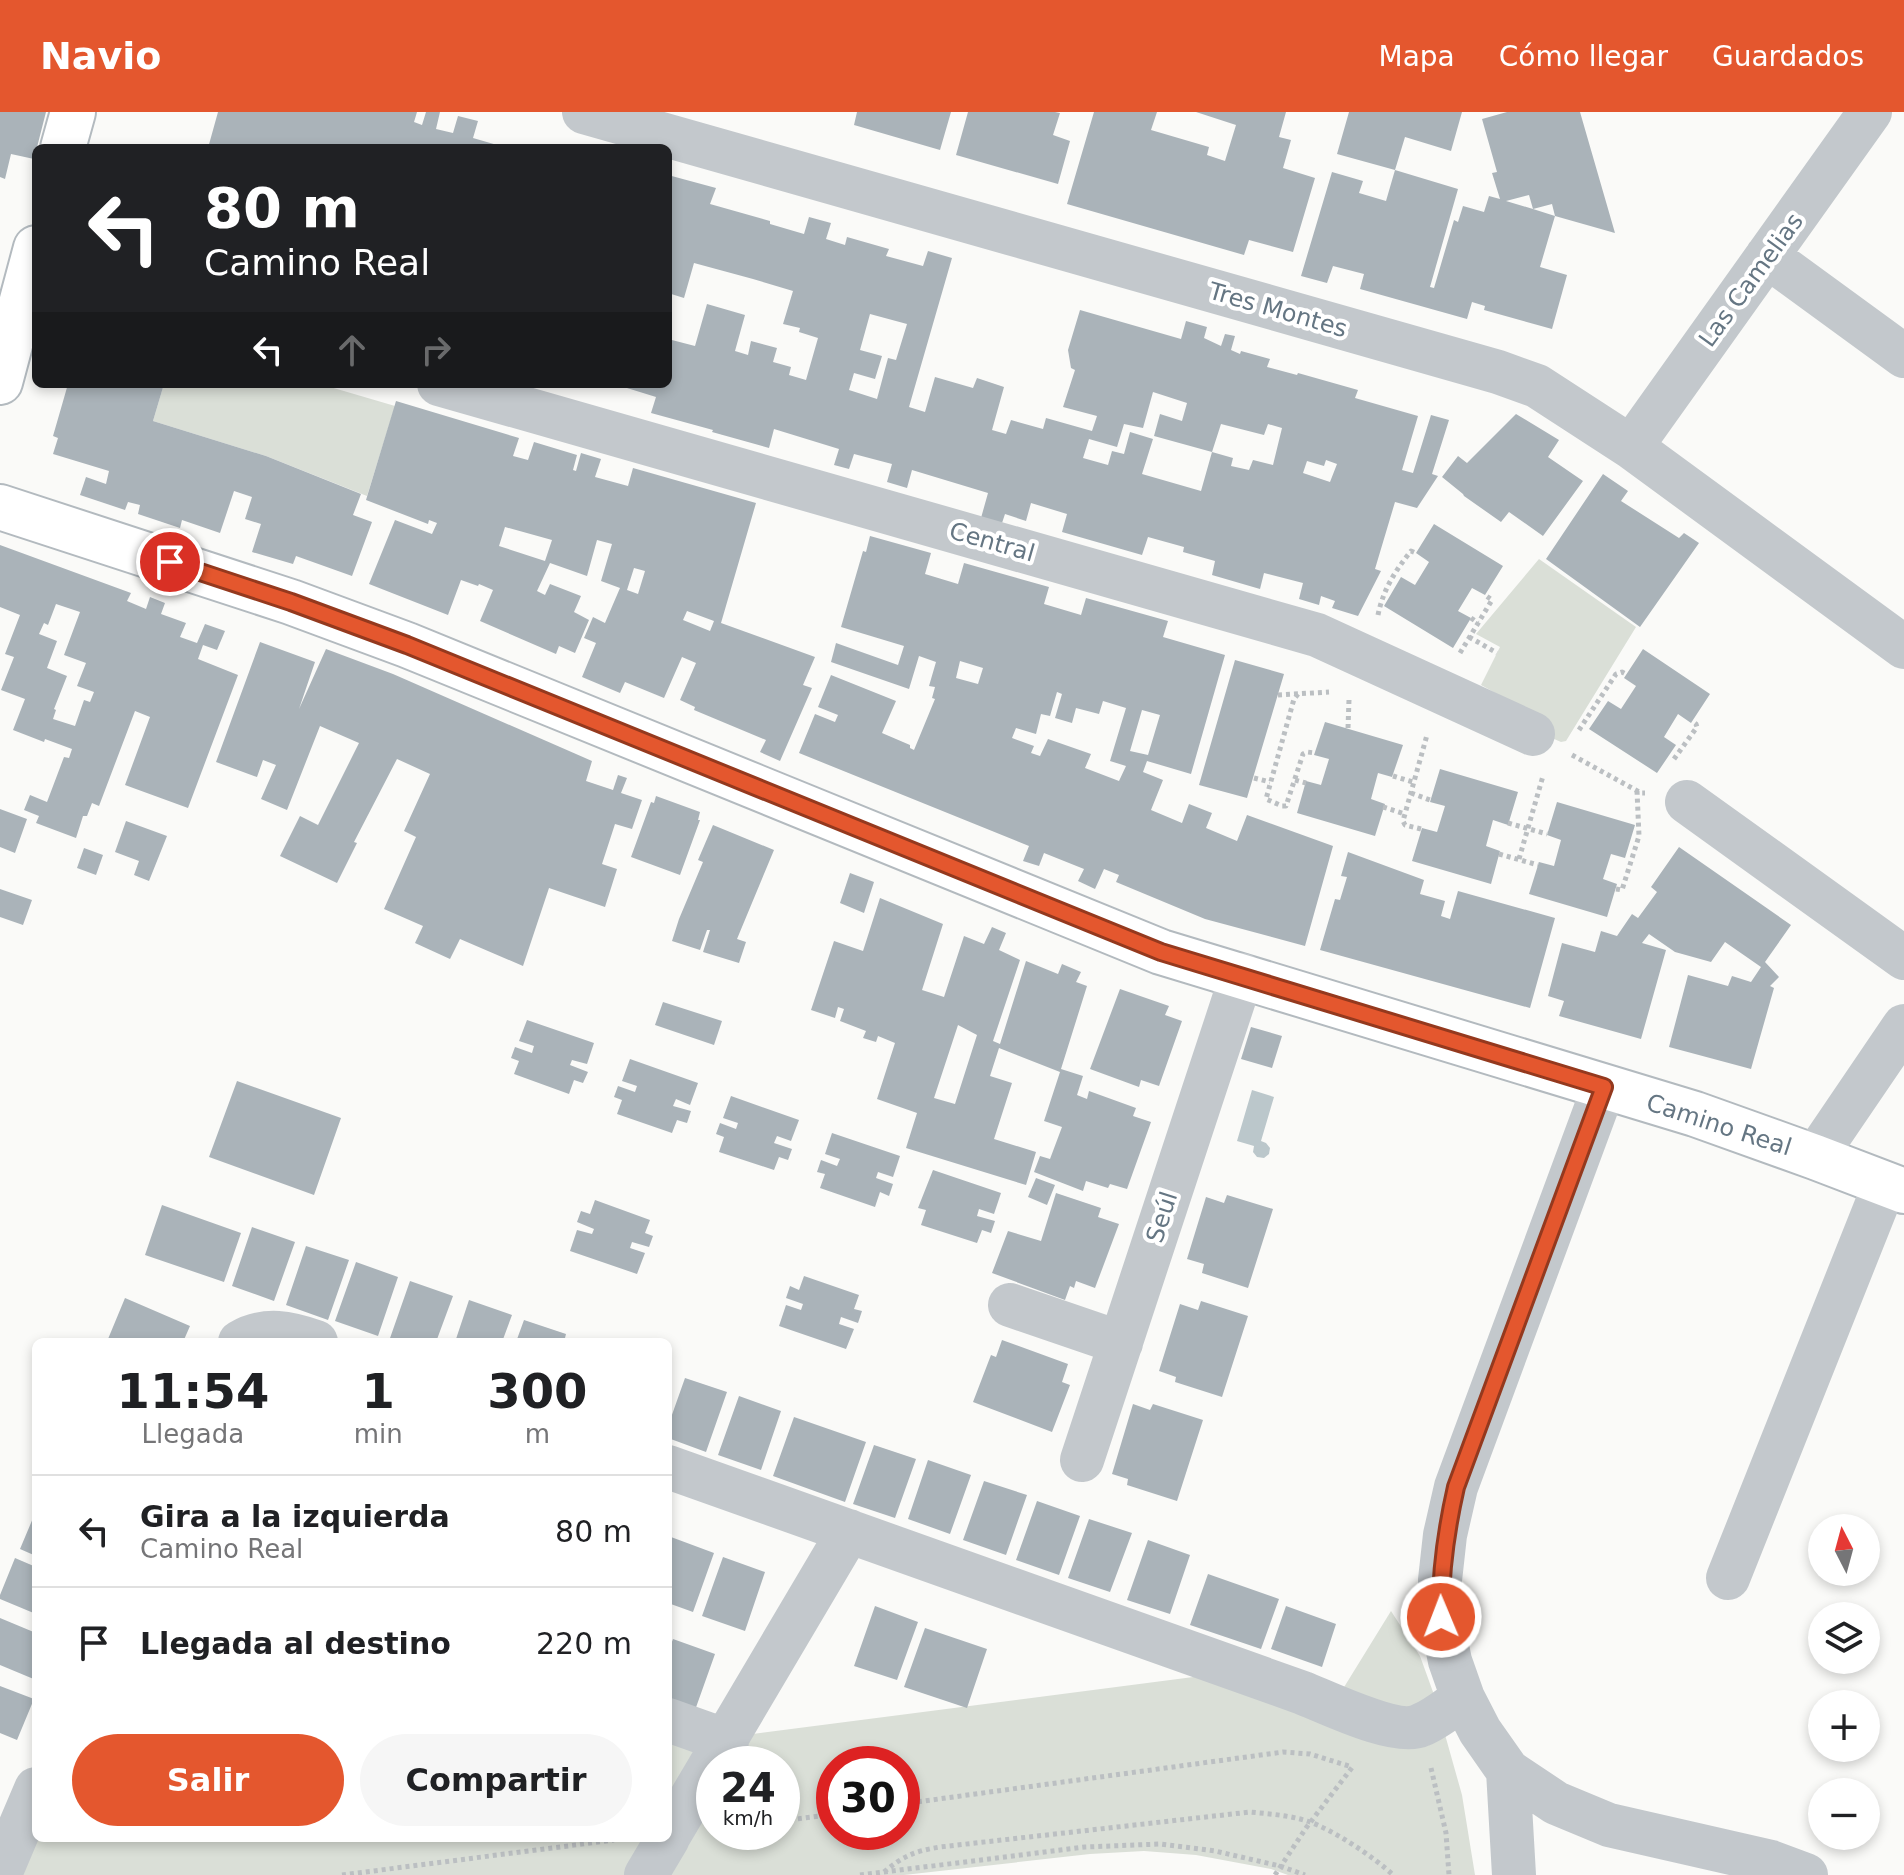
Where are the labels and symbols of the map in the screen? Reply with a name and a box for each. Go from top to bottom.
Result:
street label: Las Camelias [1693,208,1809,352]
street label: Tres Montes [1205,277,1350,343]
street label: Central [946,516,1038,568]
pin [136,528,204,596]
street label: Camino Real [1643,1088,1795,1162]
street label: Seúl [1141,1188,1183,1246]
north arrow [1808,1514,1880,1586]
position arrow [1399,1575,1483,1659]
speed limit sign: 30 [816,1746,920,1850]

